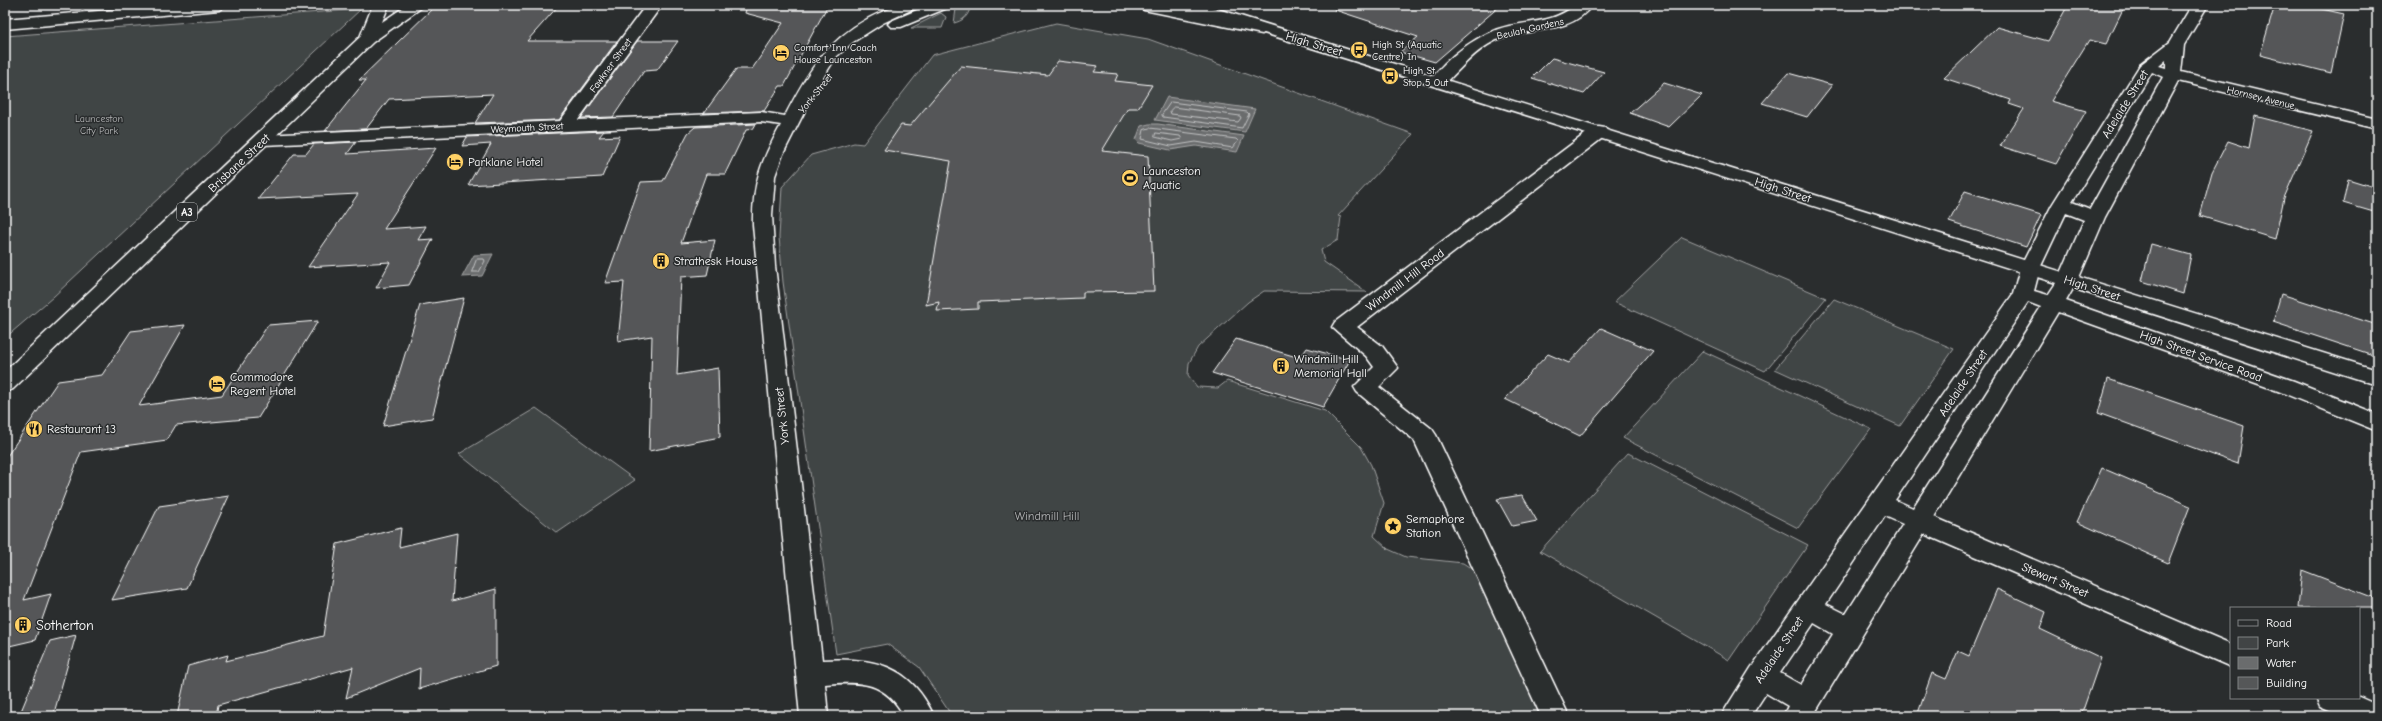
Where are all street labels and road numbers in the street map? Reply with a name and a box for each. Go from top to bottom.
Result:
street label: Beulah Gardens [1496,15,1565,43]
street label: High Street [1284,29,1344,59]
street label: Fawkner Street [587,35,635,95]
street label: Adelaide Street [2099,67,2152,140]
street label: York Street [796,70,836,116]
street label: Hornsey Avenue [2226,84,2296,112]
street label: Weymouth Street [490,120,565,136]
street label: Brisbane Street [205,130,273,195]
street label: High Street [1753,174,1813,206]
road number: A3 [177,203,197,221]
street label: Windmill Hill Road [1363,246,1447,314]
street label: High Street [2062,272,2122,304]
street label: High Street Service Road [2138,327,2264,385]
street label: Adelaide Street [1936,347,1991,419]
street label: York Street [772,386,792,445]
street label: Stewart Street [2020,560,2091,601]
street label: Adelaide Street [1752,614,1807,686]

